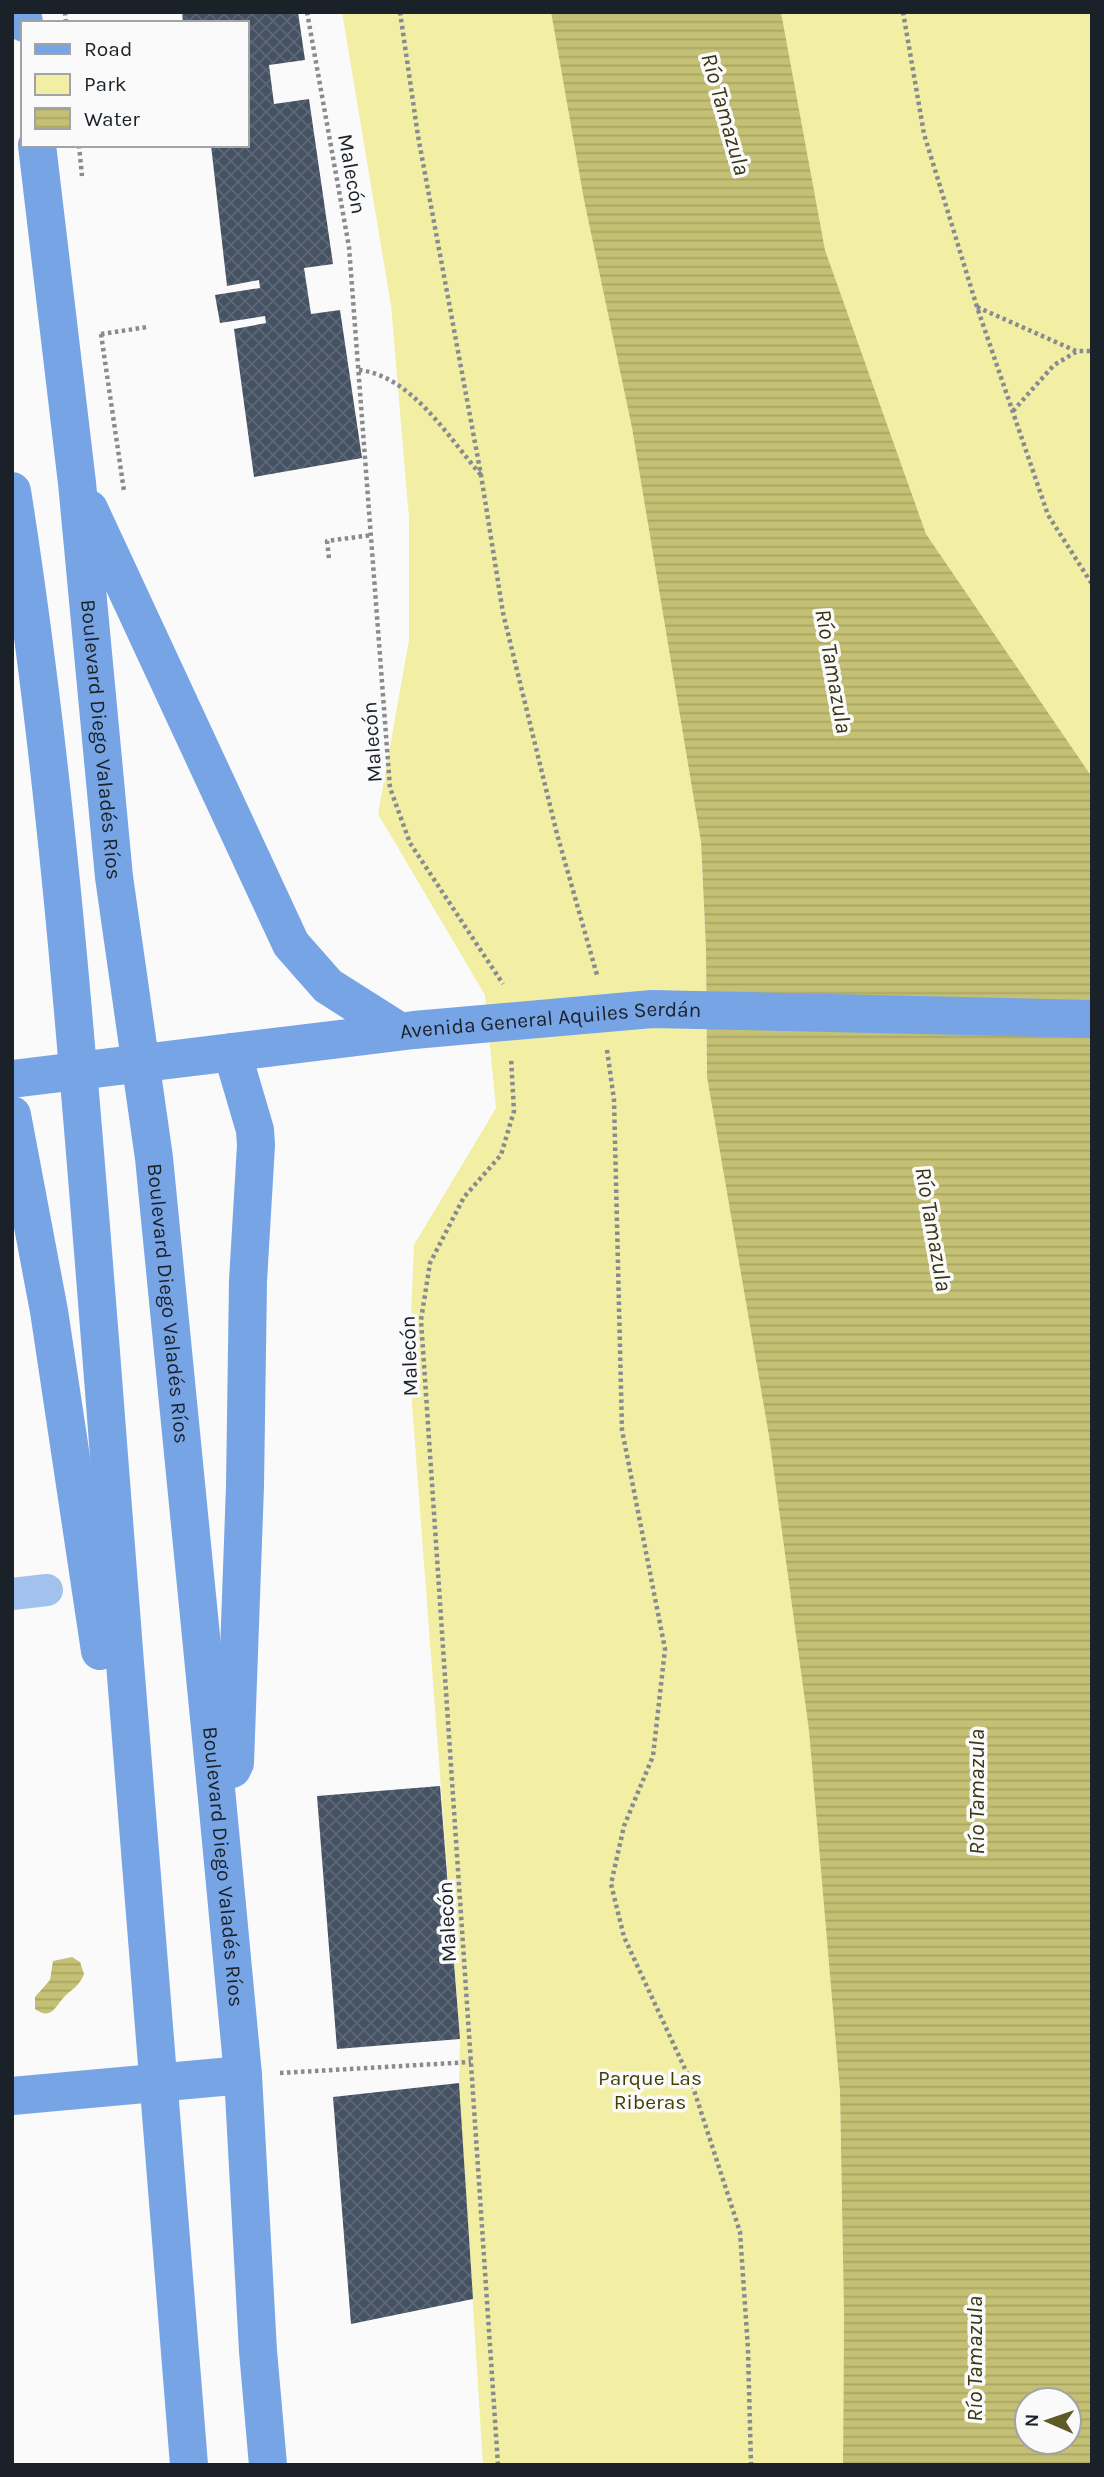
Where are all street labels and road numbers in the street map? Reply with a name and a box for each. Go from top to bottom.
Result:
street label: Malecón [333,132,371,216]
street label: Boulevard Diego Valadés Ríos [76,598,126,881]
street label: Malecón [357,701,387,783]
street label: Avenida General Aquiles Serdán [398,997,702,1044]
street label: Boulevard Diego Valadés Ríos [143,1162,194,1445]
street label: Malecón [396,1315,422,1397]
street label: Boulevard Diego Valadés Ríos [198,1725,249,2008]
street label: Malecón [433,1881,461,1963]

